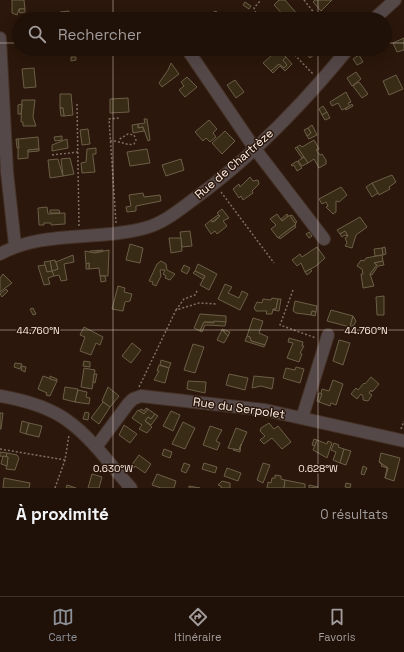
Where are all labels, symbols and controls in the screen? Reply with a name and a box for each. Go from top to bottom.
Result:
search box [12,12,392,56]
icon: search [26,23,48,45]
text: Rechercher [58,25,141,44]
street label: Rue de Chartrèze [191,125,277,203]
text: 44.760°N [16,324,60,337]
text: 44.760°N [344,324,388,337]
street label: Rue du Serpolet [192,394,286,422]
text: 0.630°W [93,462,133,475]
text: 0.628°W [298,462,338,475]
text: À proximité [16,503,109,525]
text: 0 résultats [320,506,388,523]
tab: Carte [48,606,77,644]
tab: Itinéraire [174,606,221,644]
tab: Favoris [318,606,355,644]

